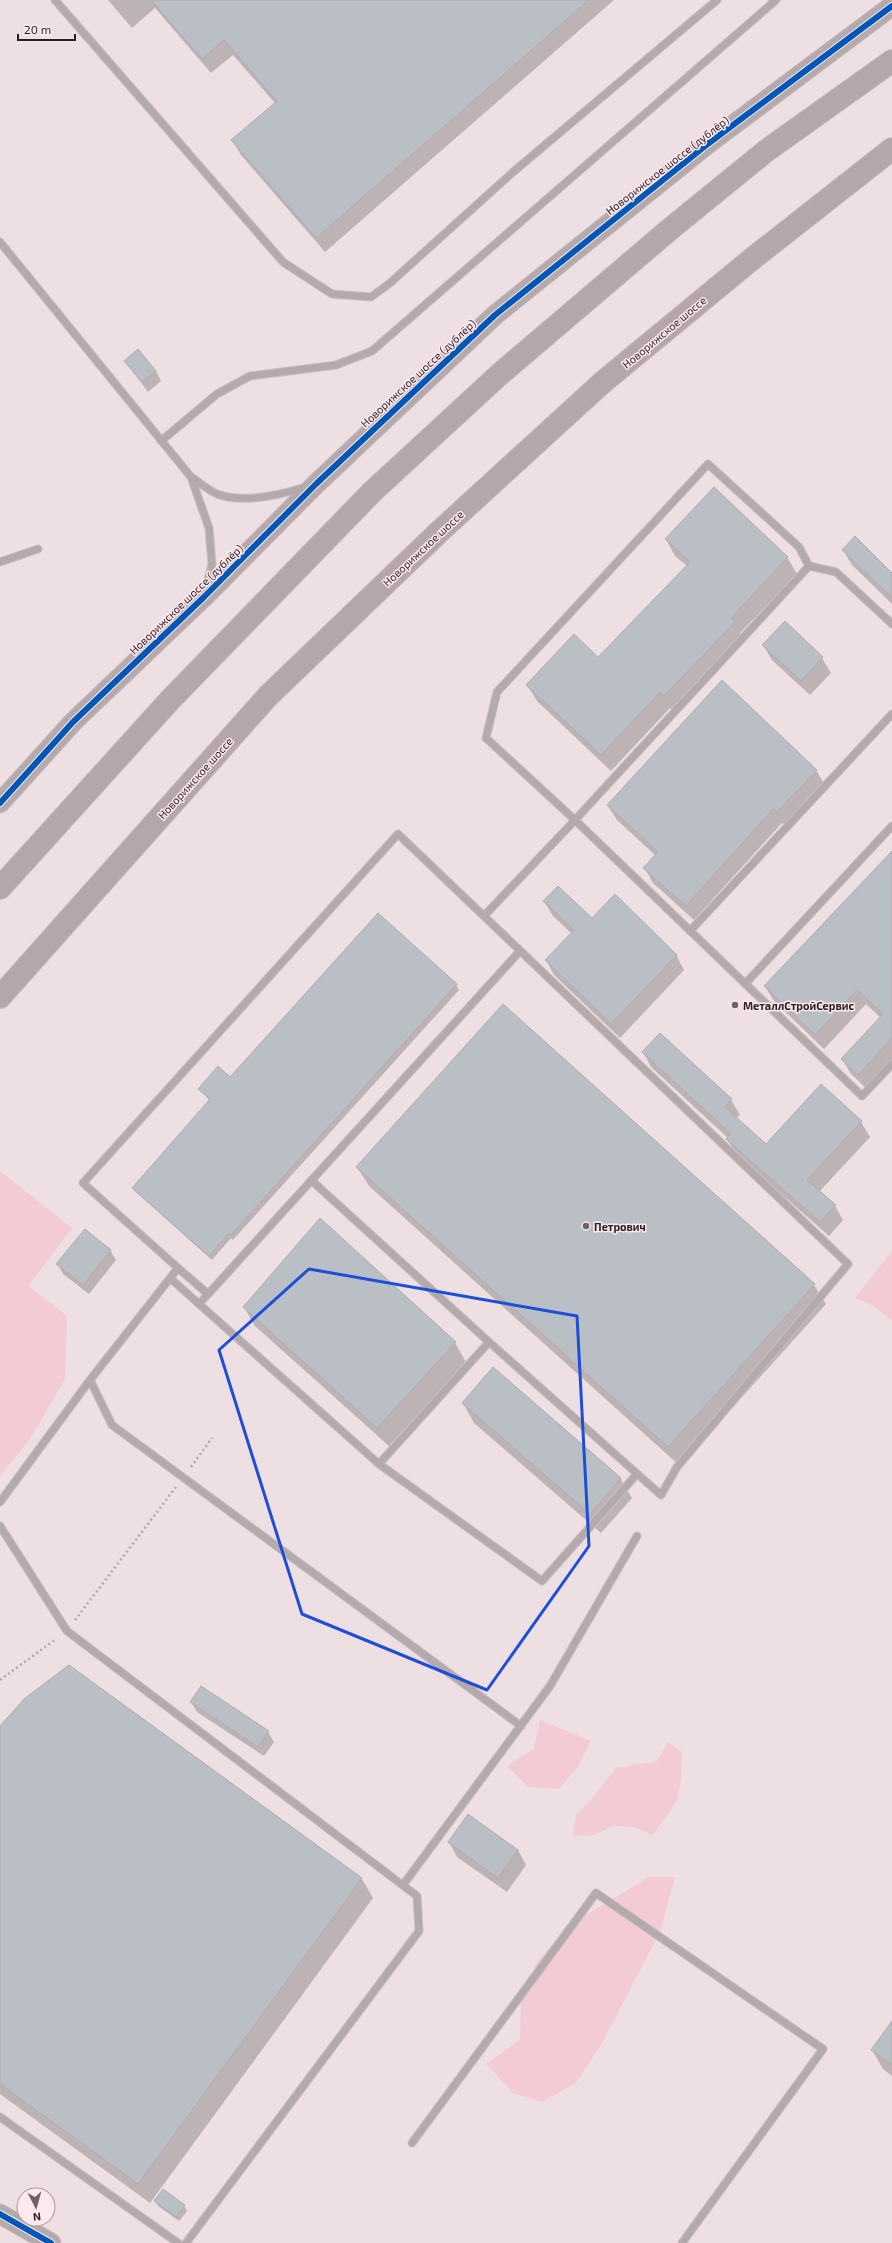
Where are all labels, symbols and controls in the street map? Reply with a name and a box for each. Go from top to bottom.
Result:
scale bar [18,16,75,42]
text: 20 m [24,22,51,36]
street label: Новорижское шоссе (дублёр) [603,113,732,218]
street label: Новорижское шоссе [620,293,709,371]
street label: Новорижское шоссе (дублёр) [358,316,479,431]
street label: Новорижское шоссе [380,507,466,589]
street label: Новорижское шоссе (дублёр) [127,541,246,657]
street label: Новорижское шоссе [155,735,235,821]
place label: МеталлСтройСервис [743,999,854,1012]
marker: МеталлСтройСервис [730,1000,740,1010]
place label: Петрович [594,1220,646,1233]
marker: Петрович [581,1221,591,1231]
north arrow [16,2187,56,2227]
text: N [32,2211,42,2224]

